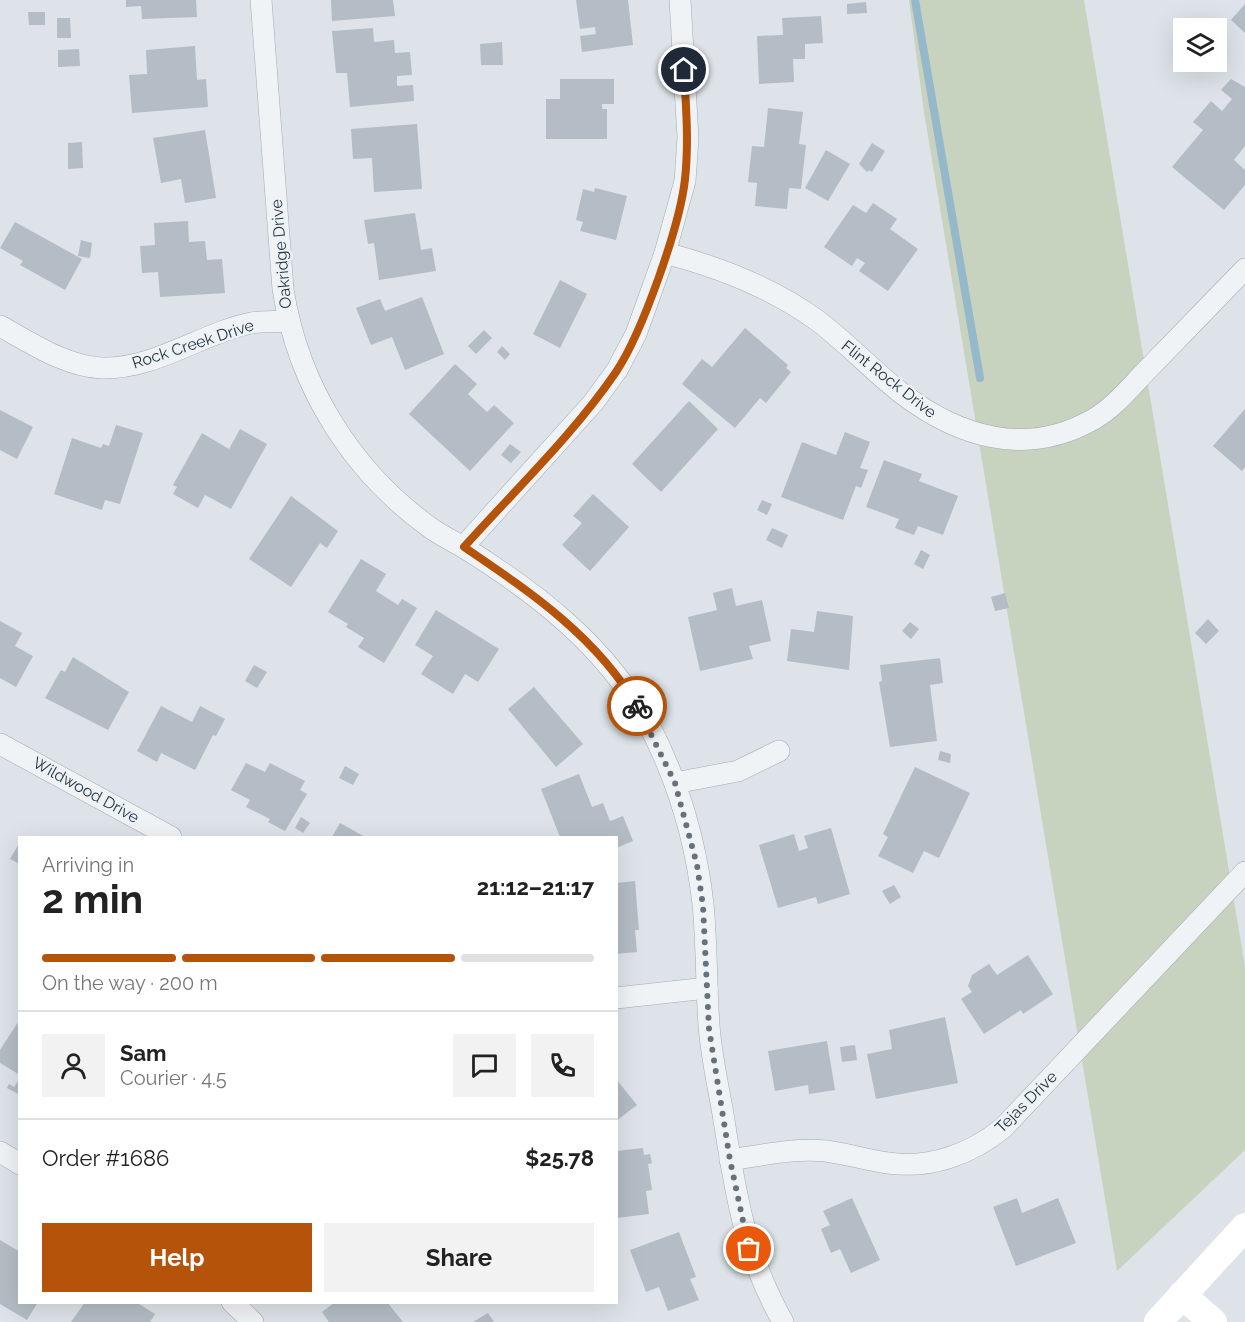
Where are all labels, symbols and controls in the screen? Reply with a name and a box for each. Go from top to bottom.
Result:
map controls [1173,18,1227,72]
button: layers [1173,18,1227,72]
pin [658,44,709,95]
icon: home [667,53,700,86]
street label: Oakridge Drive [267,198,295,310]
street label: Rock Creek Drive [130,315,256,373]
street label: Flint Rock Drive [838,336,940,422]
courier [607,676,667,736]
icon: bike [621,690,654,723]
street label: Wildwood Drive [30,753,142,827]
text: Arriving in [42,853,134,877]
text: 21:12–21:17 [477,874,594,900]
text: 2 min [42,876,143,922]
text: On the way · 200 m [42,971,218,995]
button: person [42,1034,105,1097]
button: chat [453,1034,516,1097]
button: phone [531,1034,594,1097]
text: Sam [120,1040,167,1066]
text: Courier · 4.5 [120,1066,227,1090]
street label: Tejas Drive [991,1067,1061,1137]
text: Order #1686 [42,1145,169,1171]
text: $25.78 [525,1145,594,1171]
button: Help [42,1223,312,1292]
button: Share [324,1223,594,1292]
pin [723,1223,774,1274]
icon: bag [732,1232,765,1265]

